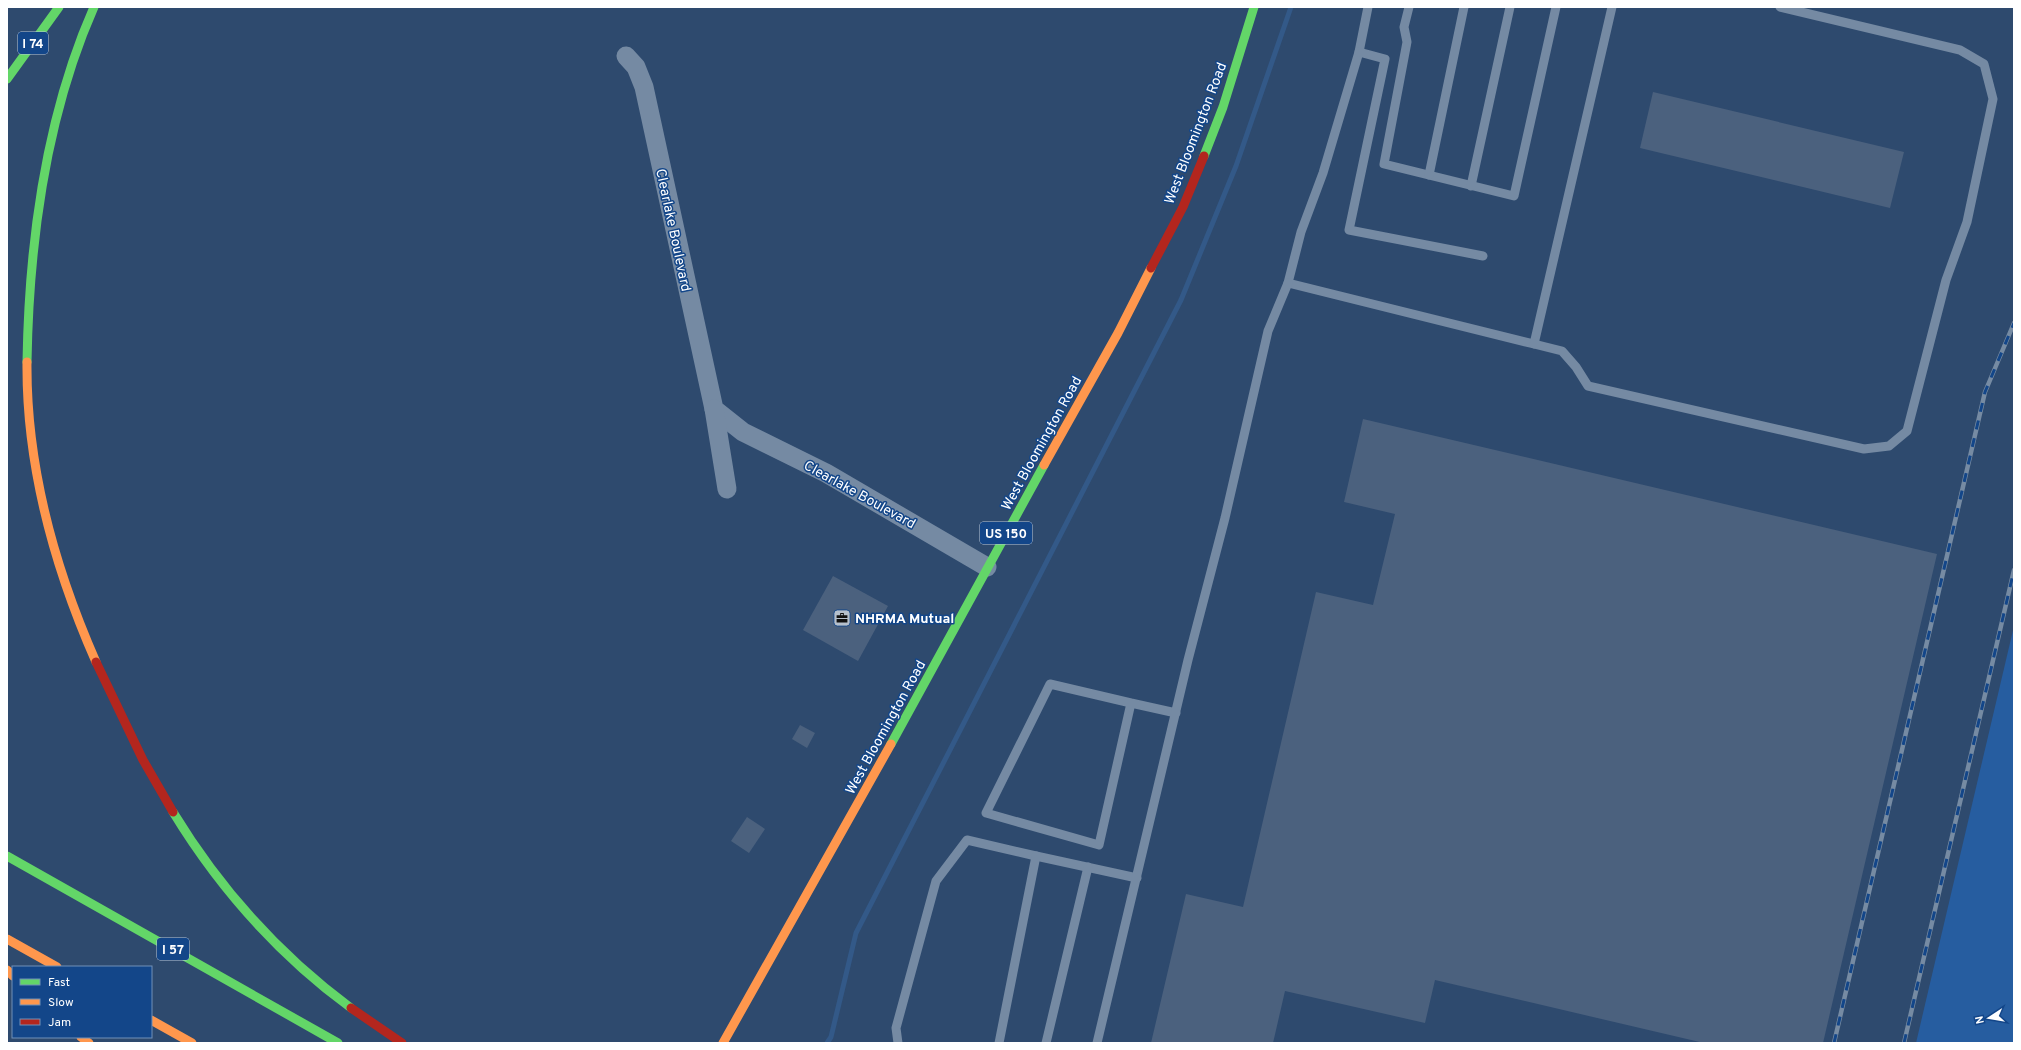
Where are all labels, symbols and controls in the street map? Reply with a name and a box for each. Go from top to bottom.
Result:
road number: I 74 [18,32,48,54]
street label: West Bloomington Road [1162,60,1231,207]
street label: Clearlake Boulevard [651,167,694,293]
street label: West Bloomington Road [998,374,1086,514]
street label: Clearlake Boulevard [800,458,918,533]
road number: US 150 [980,522,1032,544]
office icon: NHRMA Mutual [832,608,852,628]
place label: NHRMA Mutual [855,611,954,628]
street label: West Bloomington Road [842,658,930,798]
road number: I 57 [157,938,189,960]
legend [12,966,152,1038]
text: Fast [48,975,70,991]
text: Slow [48,995,74,1011]
north arrow [1969,998,2009,1038]
text: Jam [48,1015,71,1031]
text: N [1973,1015,1988,1025]

